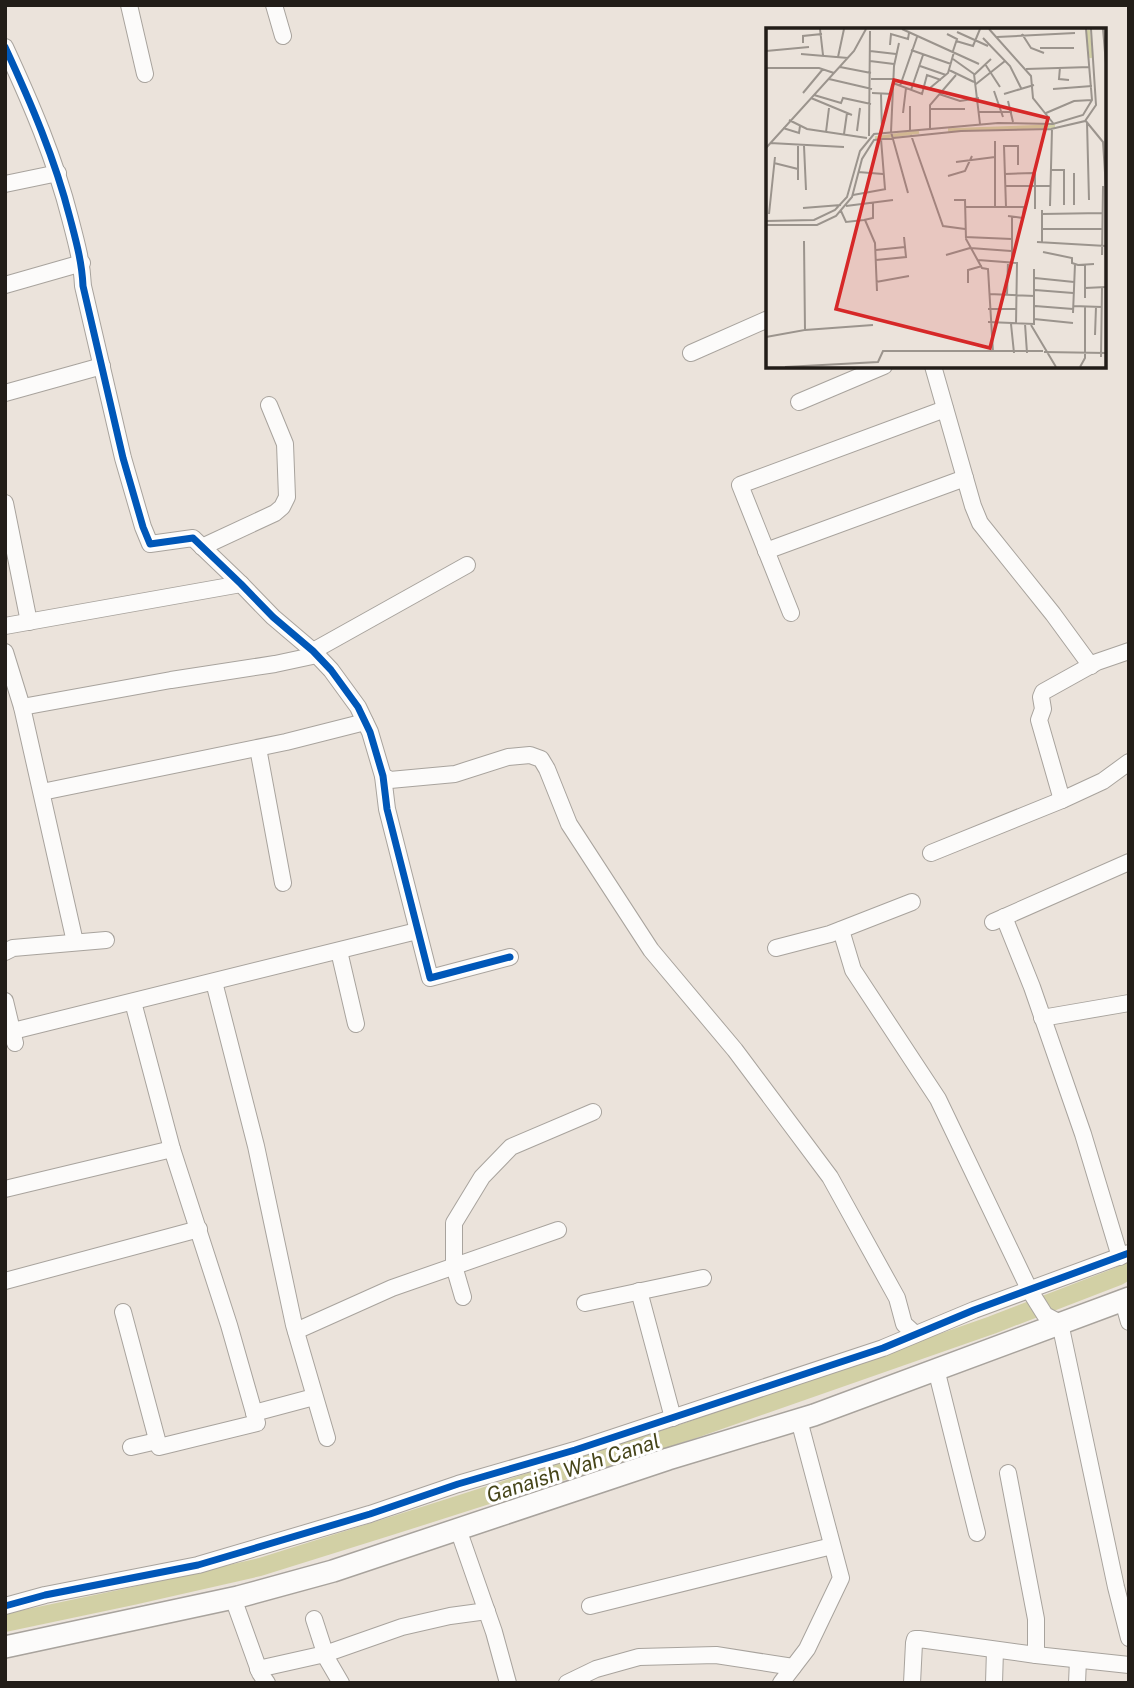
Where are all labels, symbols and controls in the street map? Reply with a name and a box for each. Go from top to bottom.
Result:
inset map [766,28,1106,368]
water label: Ganaish Wah Canal [483,1428,663,1508]

